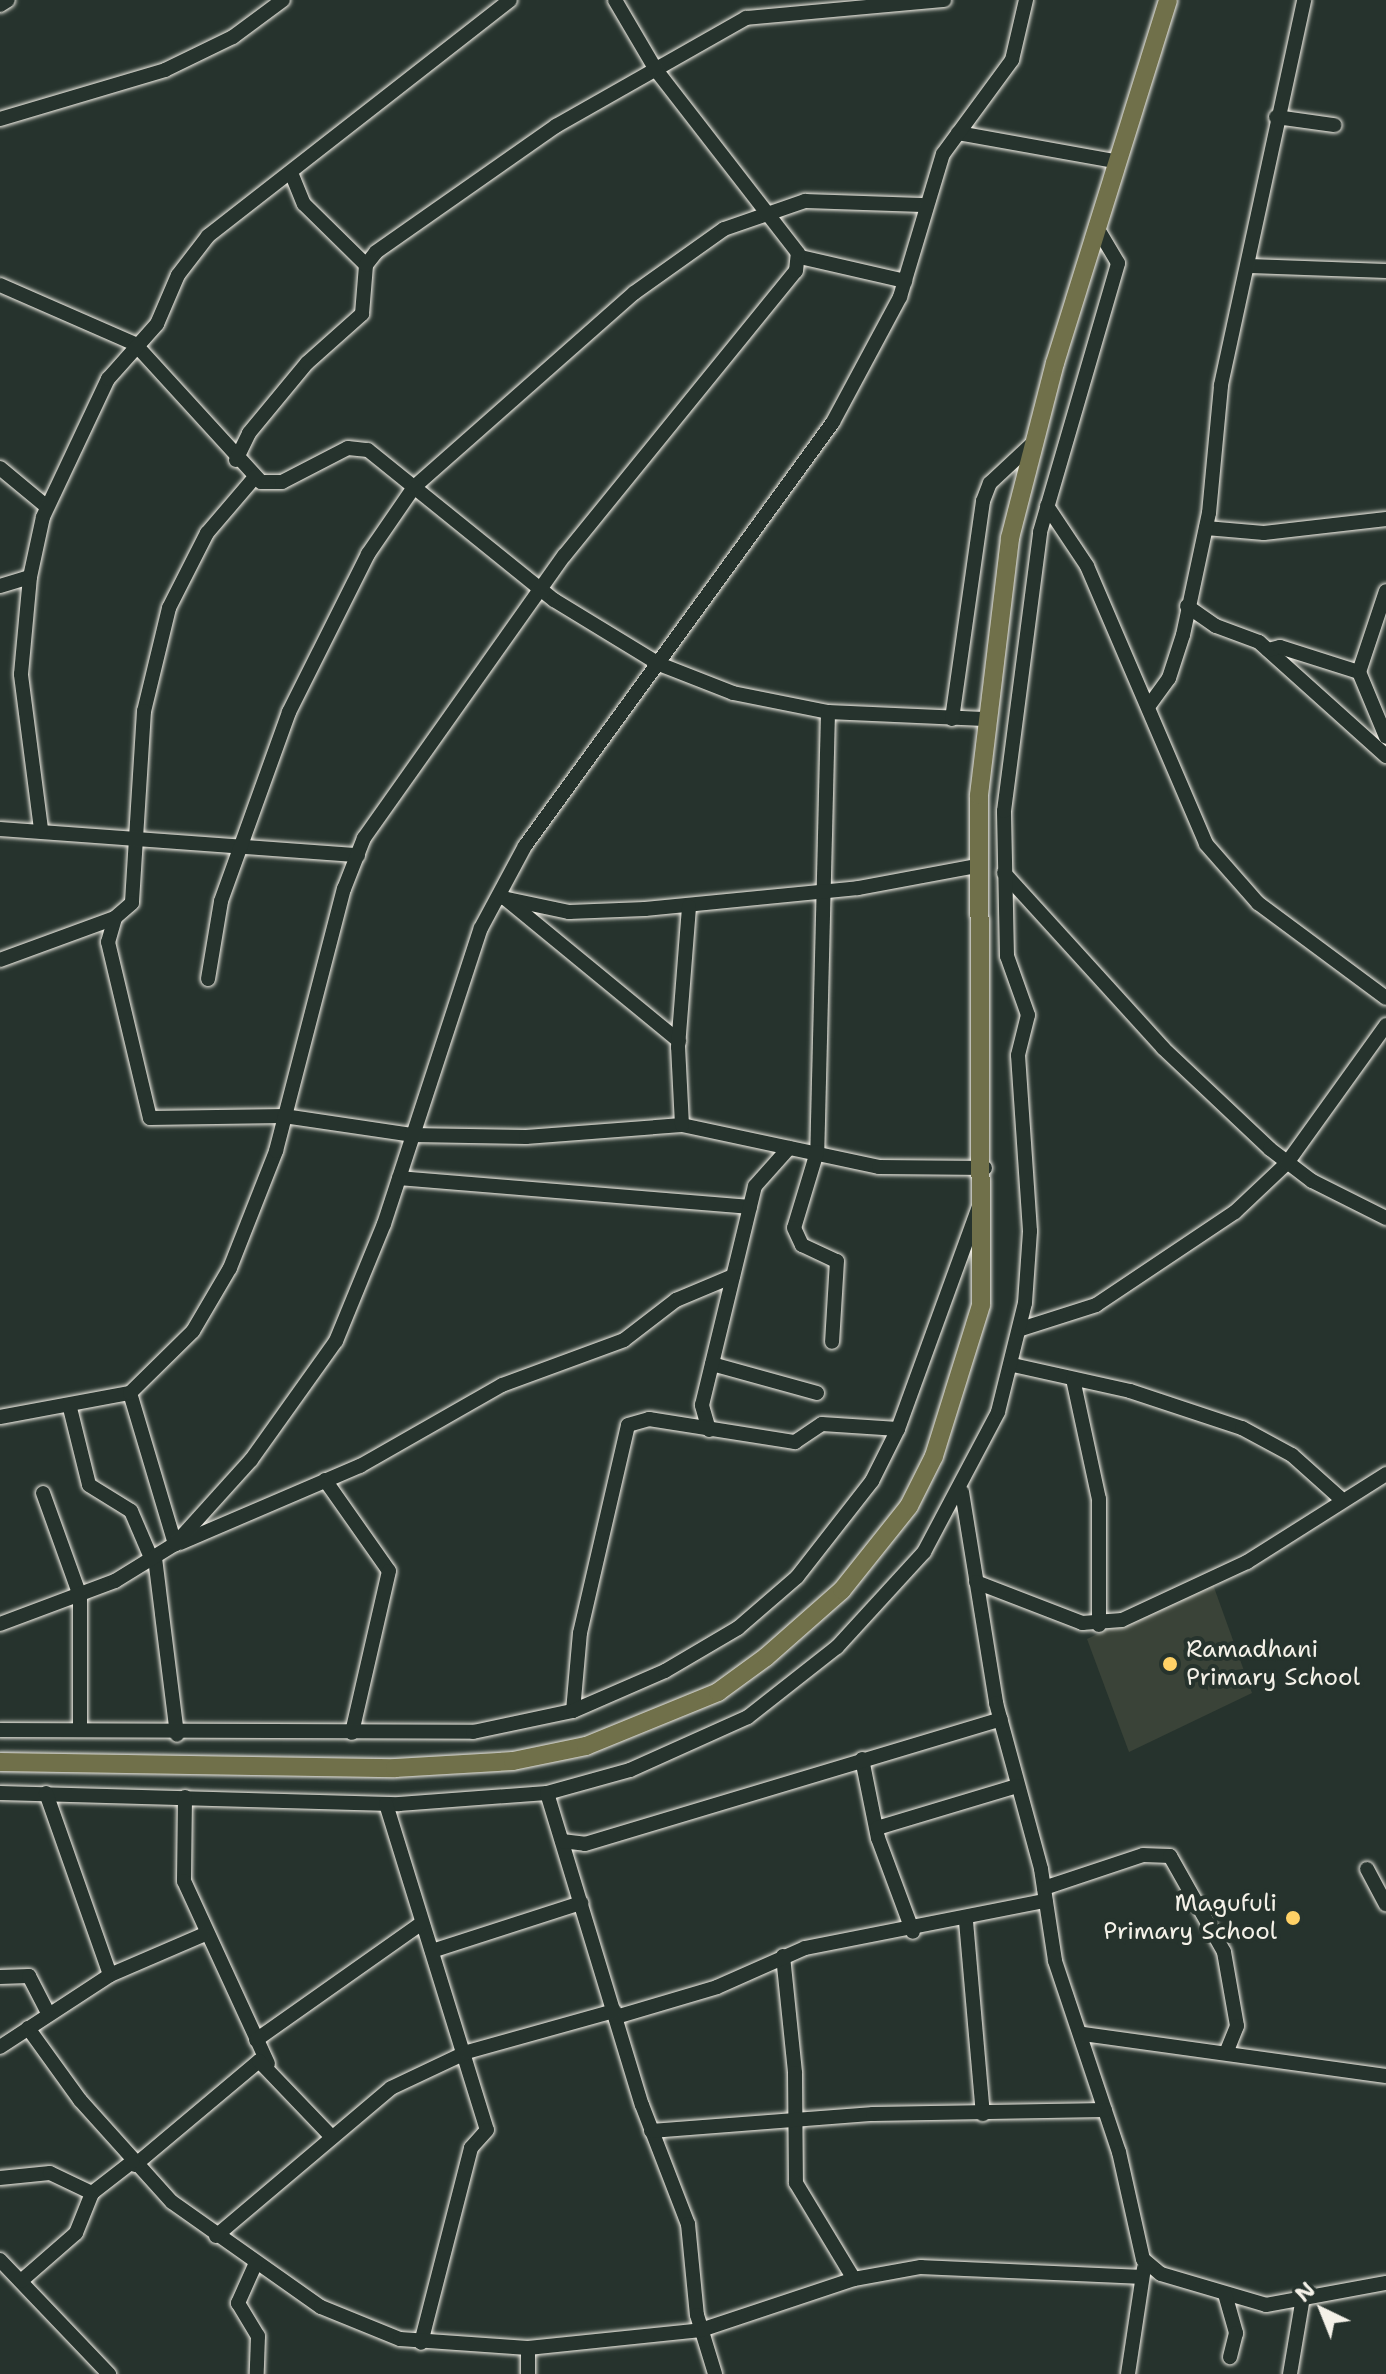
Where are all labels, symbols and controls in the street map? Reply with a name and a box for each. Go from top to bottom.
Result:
place label: Ramadhani Primary School [1186,1636,1360,1692]
marker: Ramadhani Primary School [1161,1655,1179,1673]
place label: Magufuli Primary School [1103,1890,1277,1946]
marker: Magufuli Primary School [1284,1909,1302,1927]
north arrow [1282,2270,1362,2350]
text: N [1289,2276,1322,2309]

